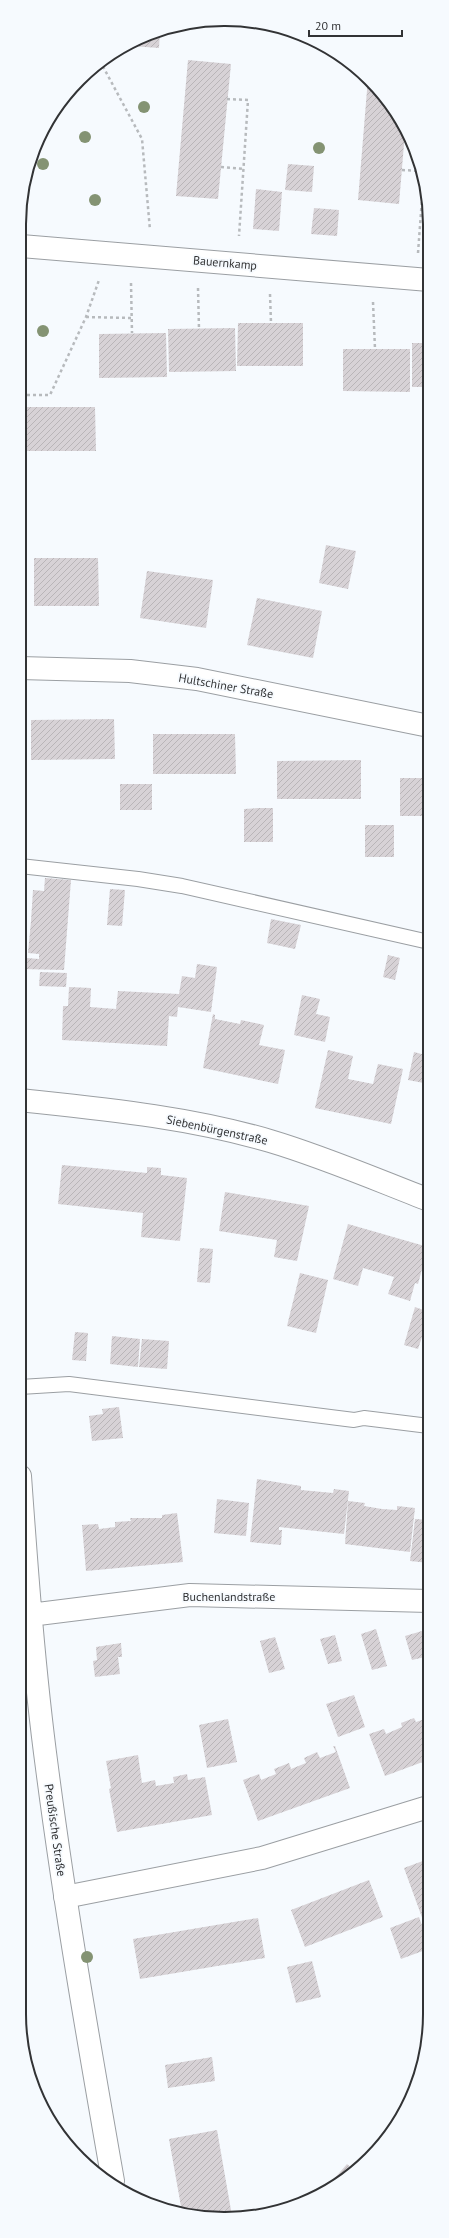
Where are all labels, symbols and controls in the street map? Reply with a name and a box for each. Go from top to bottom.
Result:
scale bar [309,12,402,38]
text: 20 m [315,18,341,33]
street label: Bauernkamp [192,252,258,273]
street label: Hultschiner Straße [178,670,275,701]
street label: Siebenbürgenstraße [165,1111,269,1148]
street label: Buchenlandstraße [183,1589,275,1604]
street label: Preußische Straße [42,1783,69,1877]

